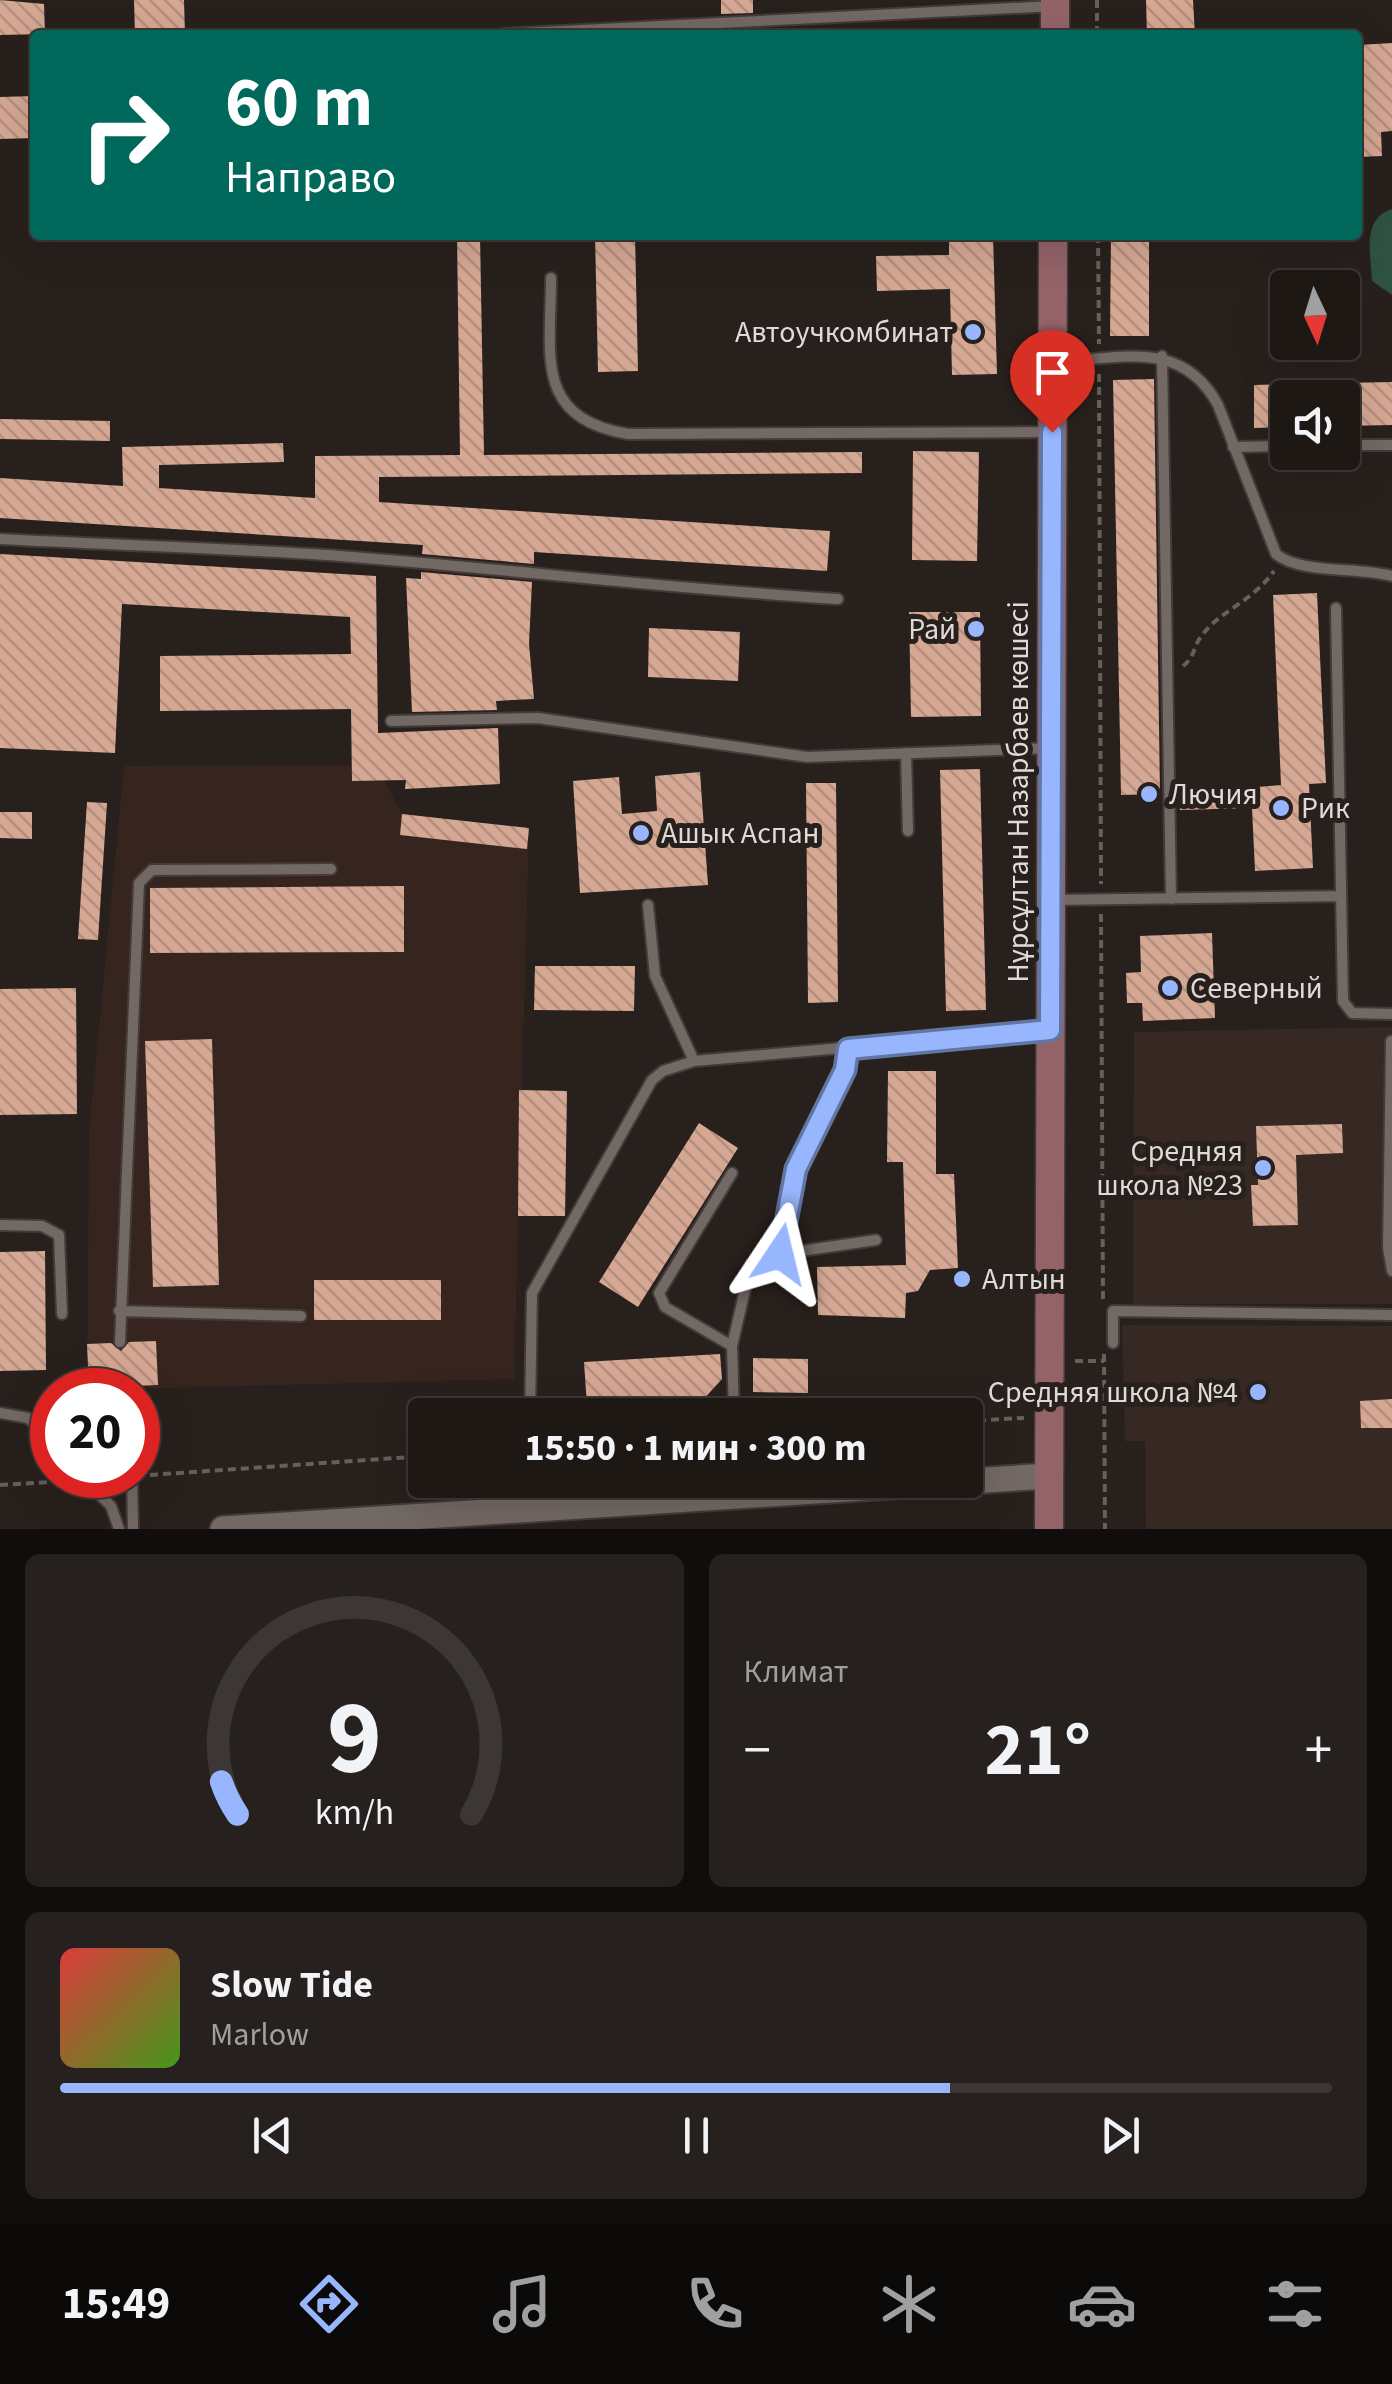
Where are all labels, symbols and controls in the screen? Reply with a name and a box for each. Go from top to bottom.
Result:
text: 60 m [225,53,373,153]
icon: right [60,70,190,200]
text: Направо [225,146,396,210]
north arrow [1270,270,1360,360]
map controls [1270,270,1360,470]
place label: Автоучкомбинат [735,311,953,354]
marker: Автоучкомбинат [962,321,984,343]
pin [1010,330,1095,433]
icon: arrive [1025,345,1080,400]
button: sound [1270,380,1360,470]
street label: Нұрсұлтан Назарбаев көшесі [997,601,1040,983]
place label: Рай [908,608,956,651]
marker: Рай [965,618,987,640]
place label: Лючия [1169,773,1258,816]
marker: Лючия [1138,783,1160,805]
place label: Рик [1301,787,1350,830]
marker: Рик [1270,797,1292,819]
place label: Ашык Аспан [661,812,819,855]
marker: Ашык Аспан [630,822,652,844]
place label: Северный [1190,967,1323,1010]
marker: Северный [1159,977,1181,999]
place label: Средняя школа №23 [1096,1130,1243,1207]
marker: Средняя школа №23 [1252,1157,1274,1179]
position arrow [728,1202,832,1306]
place label: Алтын [982,1258,1066,1301]
marker: Алтын [951,1268,973,1290]
speed limit sign: 20 [30,1368,160,1498]
place label: Средняя школа №4 [988,1371,1238,1414]
marker: Средняя школа №4 [1247,1381,1269,1403]
text: 15:50 · 1 мин · 300 m [524,1421,867,1475]
text: Климат [744,1649,848,1695]
text: 9 [327,1666,382,1814]
text: 21° [984,1697,1091,1804]
text: − [744,1712,771,1790]
text: + [1305,1712,1332,1790]
text: km/h [315,1787,394,1838]
text: Slow Tide [210,1958,373,2012]
text: Marlow [210,2012,309,2058]
icon: previous [245,2108,300,2163]
icon: pause [669,2108,724,2163]
icon: next [1093,2108,1148,2163]
icon: directions [294,2269,364,2339]
icon: music [487,2269,557,2339]
icon: phone [680,2269,750,2339]
icon: climate [874,2269,944,2339]
icon: car [1067,2269,1137,2339]
icon: filters [1260,2269,1330,2339]
text: 15:49 [62,2272,170,2336]

